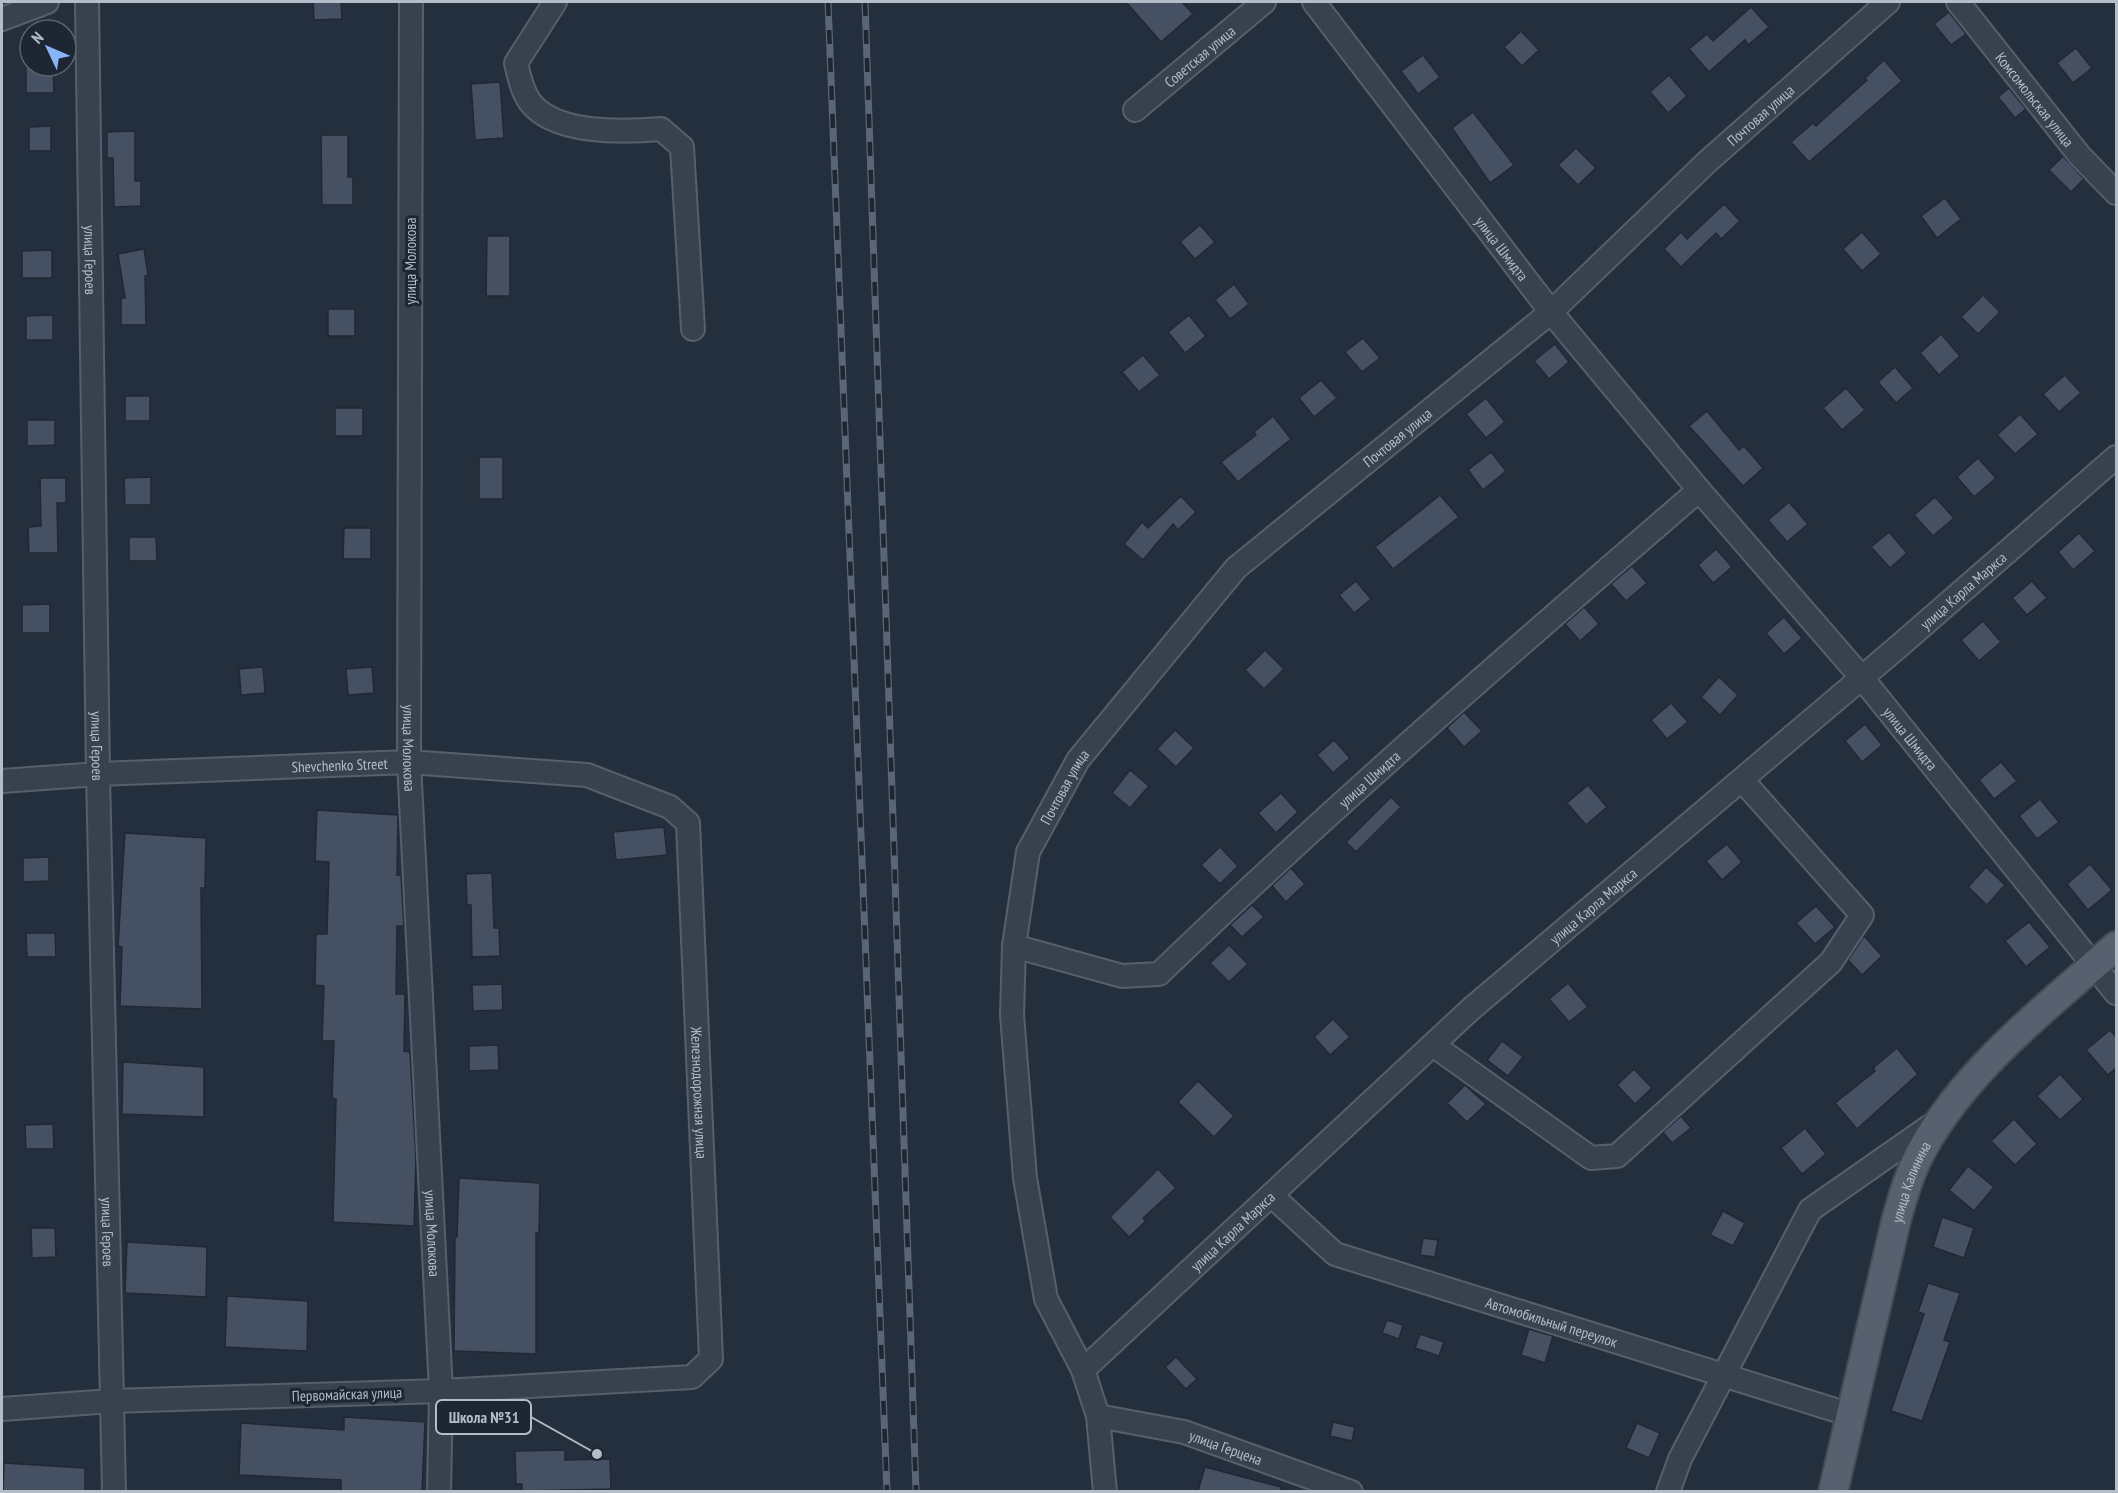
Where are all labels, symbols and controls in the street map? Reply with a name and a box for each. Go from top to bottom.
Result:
north arrow [18,18,78,78]
street label: Советская улица [1160,21,1239,91]
text: N [27,28,47,48]
street label: Комсомольская улица [1992,48,2078,150]
street label: Почтовая улица [1723,80,1798,150]
street label: улица Шмидта [1472,212,1533,284]
street label: улица Молокова [401,218,420,304]
street label: улица Героев [81,225,101,295]
street label: Почтовая улица [1359,404,1435,471]
street label: улица Карла Маркса [1916,548,2010,633]
street label: улица Шмидта [1879,703,1942,774]
street label: улица Молокова [399,705,420,792]
street label: улица Героев [88,711,108,781]
street label: Почтовая улица [1036,745,1093,827]
street label: улица Шмидта [1334,746,1404,811]
street label: Shevchenko Street [291,753,388,776]
street label: улица Карла Маркса [1546,863,1641,948]
street label: Железнодорожная улица [687,1025,712,1159]
street label: улица Калинина [1887,1138,1935,1225]
street label: улица Карла Маркса [1186,1187,1279,1275]
street label: улица Молокова [421,1190,445,1277]
street label: улица Героев [98,1197,118,1267]
street label: Автомобильный переулок [1483,1292,1620,1351]
street label: Первомайская улица [292,1383,402,1405]
callout: Школа №31 [436,1400,531,1434]
text: Школа №31 [449,1407,519,1427]
street label: улица Герцена [1187,1425,1265,1469]

